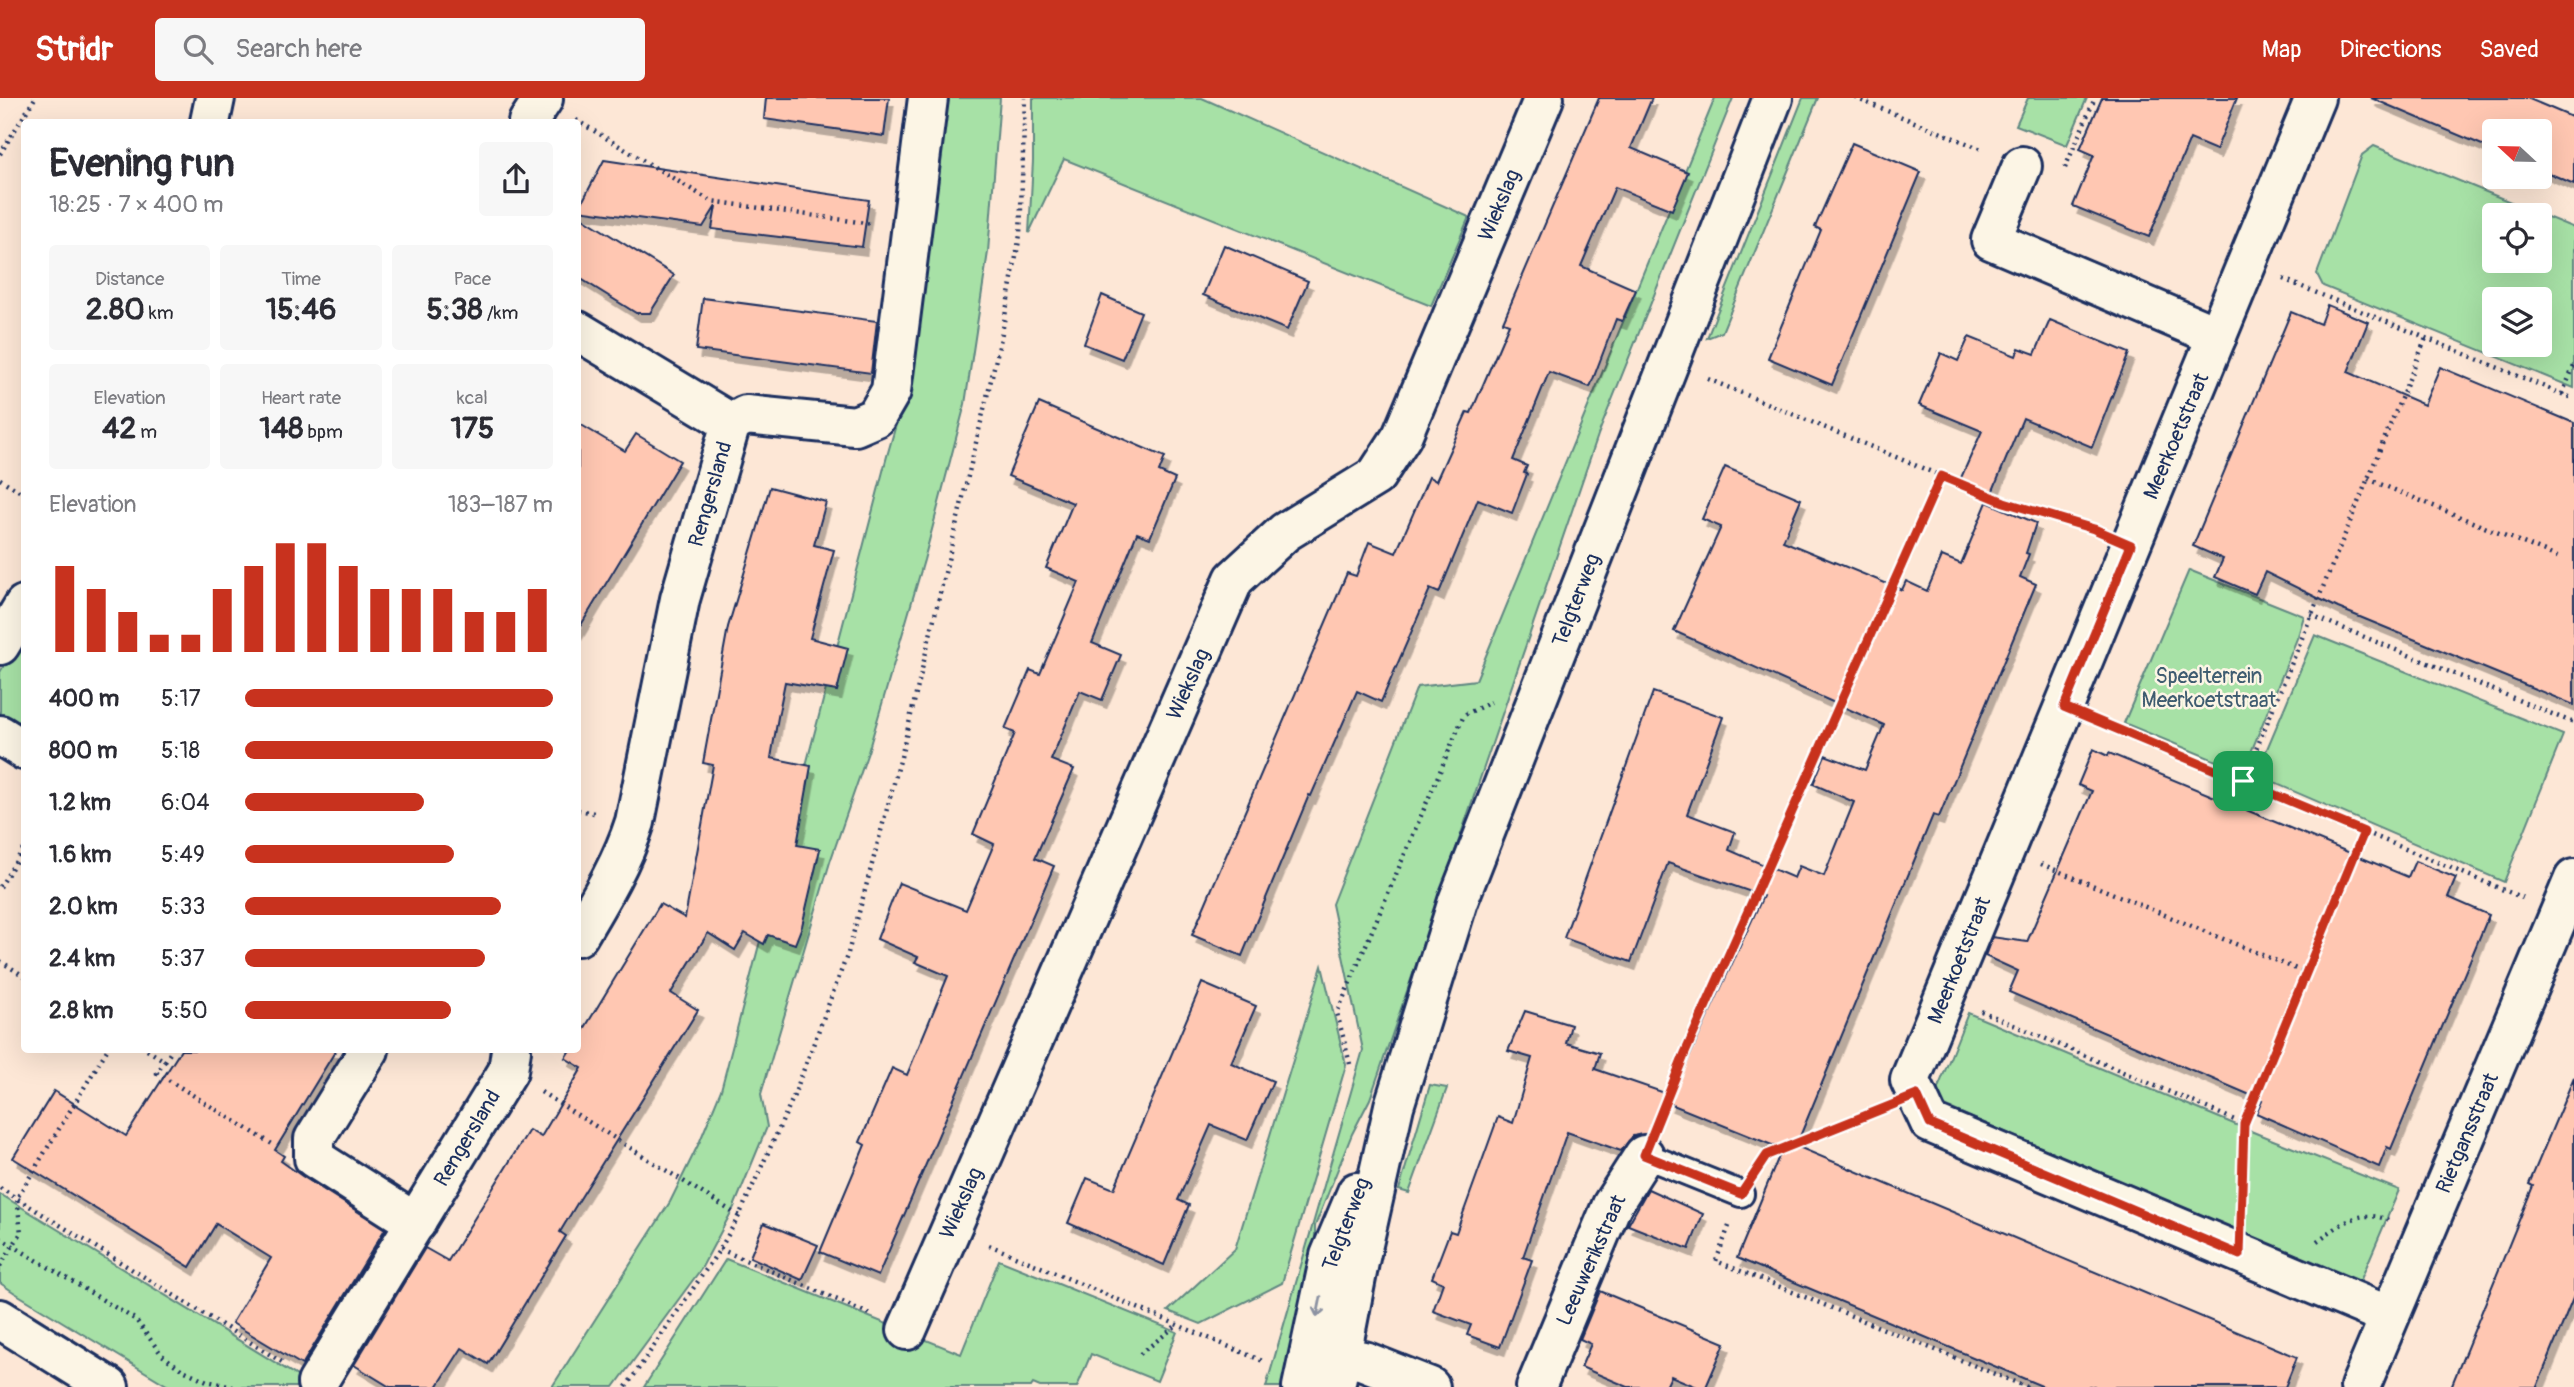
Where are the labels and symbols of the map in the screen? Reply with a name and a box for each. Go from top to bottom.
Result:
north arrow [2482,119,2552,189]
street label: Wiekslag [1472,165,1527,245]
street label: Meerkoetstraat [2138,368,2215,504]
street label: Rengersland [683,438,738,550]
street label: Telgterweg [1546,550,1607,651]
street label: Wiekslag [1161,644,1216,724]
park label: Speelterrein Meerkoetstraat [2142,663,2277,714]
pin [2213,751,2273,811]
street label: Meerkoetstraat [1922,892,1997,1028]
street label: Rietgansstraat [2430,1069,2505,1197]
street label: Rengersland [428,1085,507,1192]
street label: Wiekslag [934,1163,989,1243]
street label: Telgterweg [1316,1174,1377,1275]
street label: Leeuwerikstraat [1551,1190,1633,1330]
one-way arrow [1312,1295,1326,1318]

